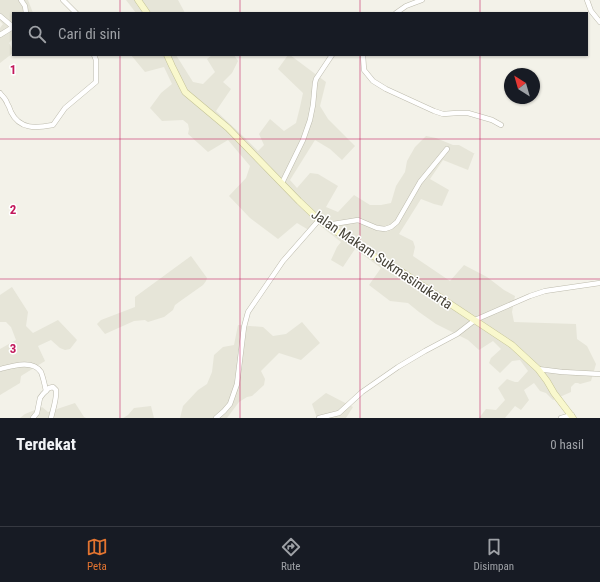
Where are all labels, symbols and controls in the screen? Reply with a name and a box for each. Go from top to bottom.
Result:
search box [12,12,588,56]
icon: search [26,23,48,45]
text: Cari di sini [58,25,120,43]
text: 1 [10,62,16,77]
north arrow [504,68,540,104]
text: 2 [10,202,17,217]
street label: Jalan Makam Sukmasinukarta [308,206,456,312]
text: 3 [10,341,16,356]
text: Terdekat [16,434,76,454]
text: 0 hasil [550,437,584,452]
tab: Peta [86,536,108,573]
tab: Rute [280,536,302,573]
tab: Disimpan [473,536,514,573]

